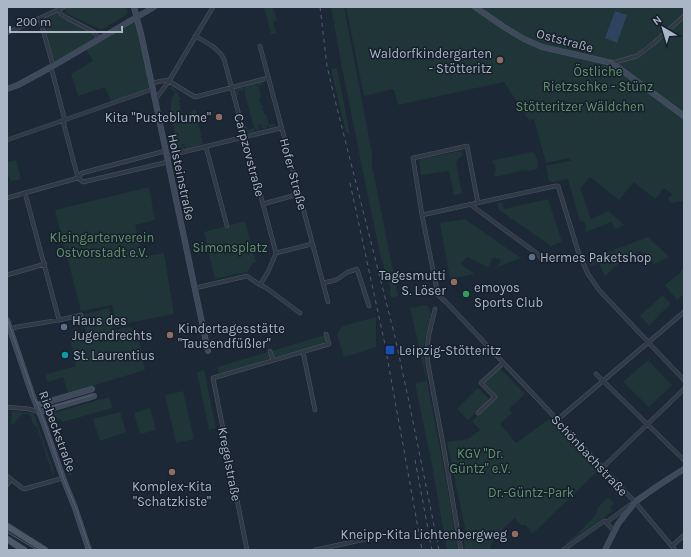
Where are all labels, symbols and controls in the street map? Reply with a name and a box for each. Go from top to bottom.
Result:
scale bar [10,8,122,34]
north arrow [643,8,683,48]
text: N [650,13,664,28]
text: 200 m [16,15,51,29]
street label: Oststraße [535,26,595,55]
place label: Waldorfkindergarten - Stötteritz [370,46,492,76]
marker: Waldorfkindergarten - Stötteritz [495,55,505,65]
park label: Östliche Rietzschke - Stünz [543,63,653,94]
park label: Stötteritzer Wäldchen [515,99,645,114]
place label: Kita "Pusteblume" [105,110,211,125]
marker: Kita "Pusteblume" [214,112,224,122]
street label: Carpzovstraße [231,112,268,199]
street label: Holsteinstraße [165,133,198,222]
street label: Hofer Straße [277,136,310,212]
park label: Kleingartenverein Ostvorstadt e.V. [50,230,154,260]
park label: Simonsplatz [192,240,268,255]
place label: Hermes Paketshop [540,250,651,265]
marker: Hermes Paketshop [527,252,537,262]
place label: Tagesmutti S. Löser [379,268,446,298]
marker: Tagesmutti S. Löser [449,277,459,287]
place label: emoyos Sports Club [474,280,543,310]
marker: emoyos Sports Club [461,289,471,299]
place label: Haus des Jugendrechts [72,313,152,343]
place label: Kindertagesstätte "Tausendfüßler" [178,321,285,351]
marker: Haus des Jugendrechts [59,322,69,332]
marker: Kindertagesstätte "Tausendfüßler" [165,330,175,340]
place label: Leipzig-Stötteritz [399,343,501,358]
marker: Leipzig-Stötteritz [384,344,396,356]
place label: St. Laurentius [73,348,155,363]
marker: St. Laurentius [60,350,70,360]
street label: Riebeckstraße [36,389,79,474]
street label: Schönbachstraße [548,412,631,499]
street label: Kregelstraße [215,426,244,503]
park label: KGV "Dr. Güntz" e.V. [450,446,510,476]
marker: Komplex-Kita "Schatzkiste" [167,467,177,477]
place label: Komplex-Kita "Schatzkiste" [132,479,212,509]
park label: Dr.-Güntz-Park [488,485,574,500]
place label: Kneipp-Kita Lichtenbergweg [341,527,508,542]
marker: Kneipp-Kita Lichtenbergweg [510,529,520,539]

